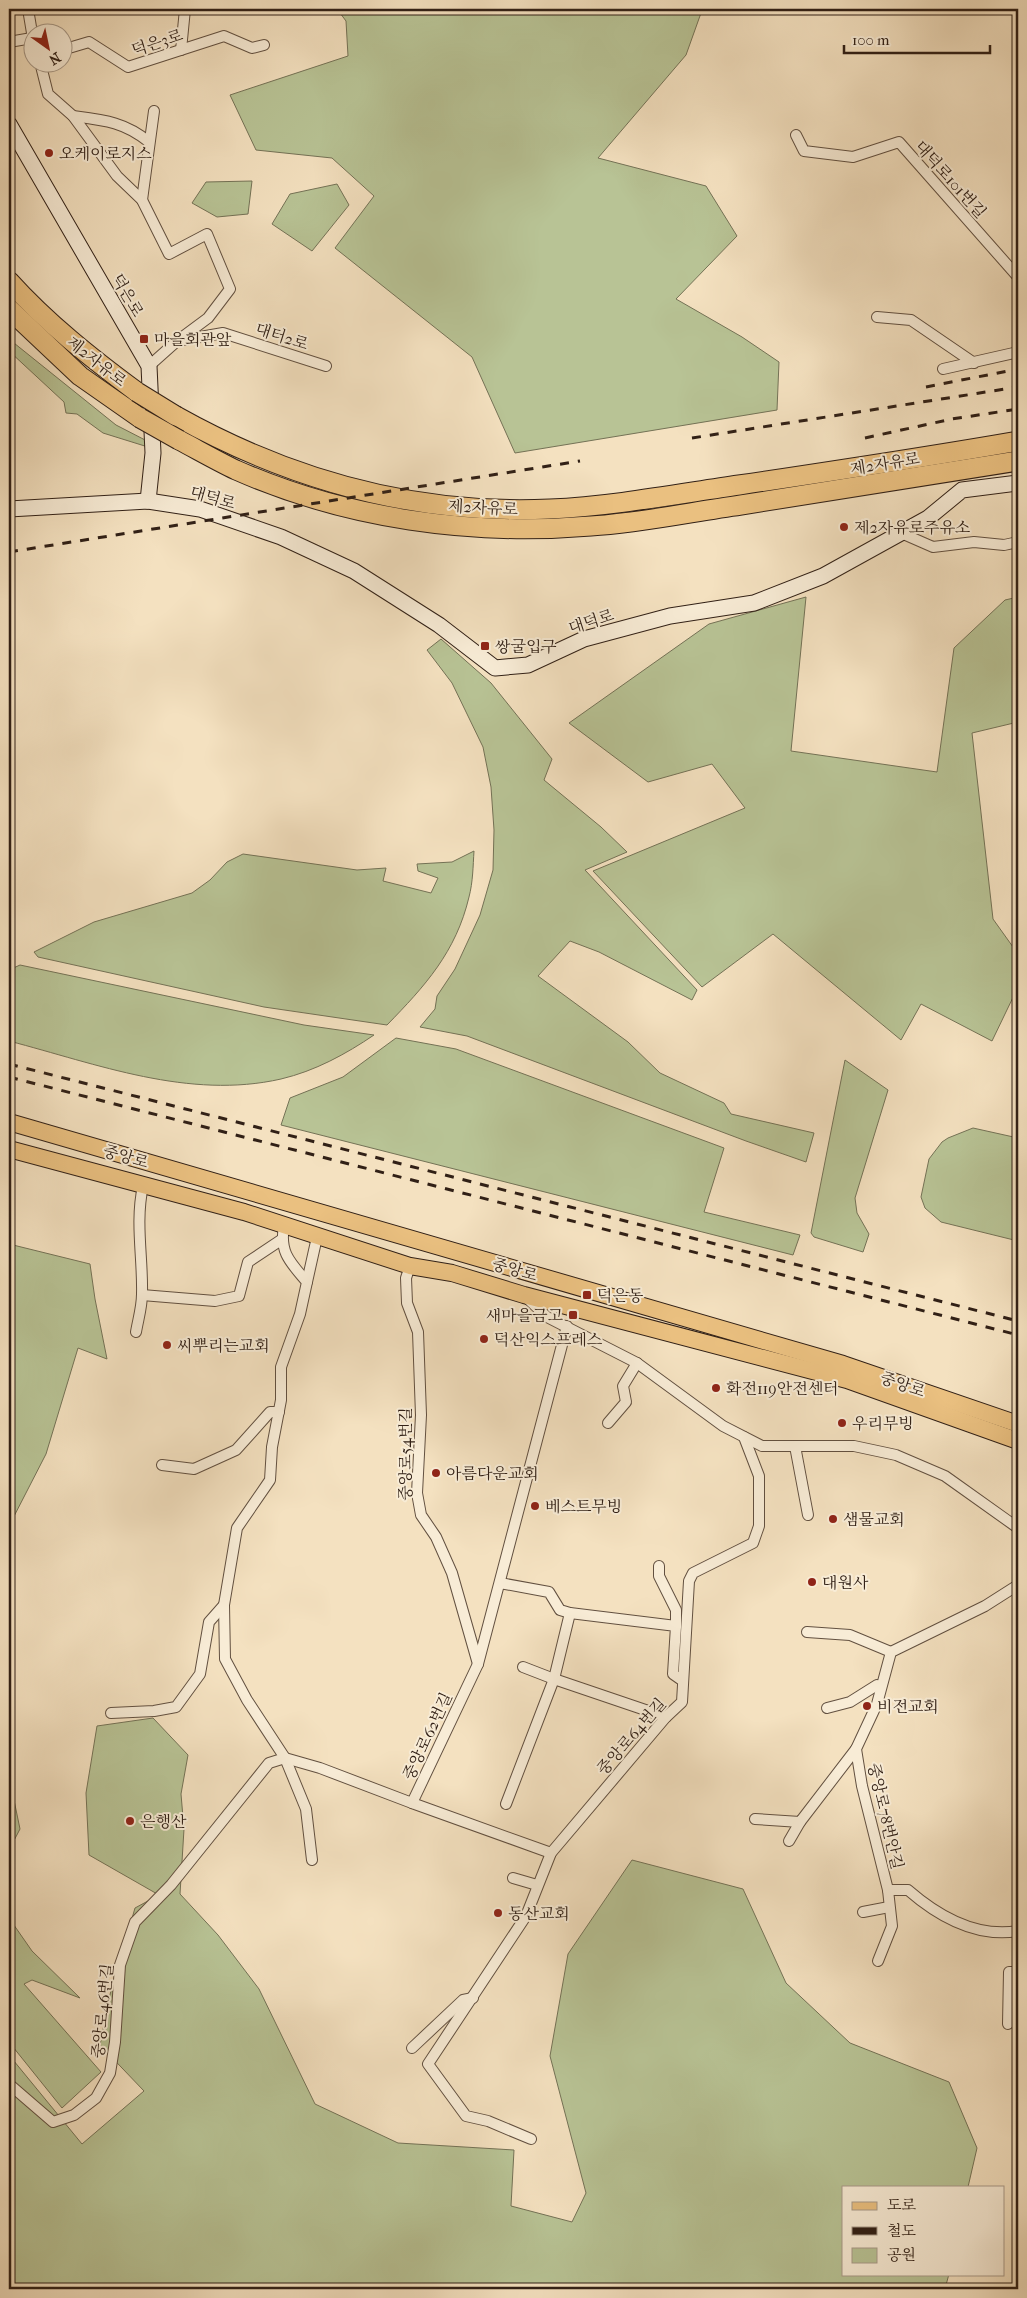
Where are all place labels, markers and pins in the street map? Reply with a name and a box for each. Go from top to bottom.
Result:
place label: 오케이로지스 [59,144,152,163]
marker: 오케이로지스 [43,147,55,159]
place label: 마을회관앞 [154,330,232,349]
marker: 마을회관앞 [138,333,150,345]
place label: 제2자유로주유소 [854,518,970,537]
marker: 제2자유로주유소 [838,521,850,533]
place label: 쌍굴입구 [495,637,557,656]
marker: 쌍굴입구 [479,640,491,652]
place label: 덕은동 [597,1286,644,1305]
marker: 덕은동 [581,1289,593,1301]
place label: 새마을금고 [486,1306,564,1325]
marker: 새마을금고 [567,1309,579,1321]
place label: 덕산익스프레스 [494,1330,603,1349]
marker: 덕산익스프레스 [478,1333,490,1345]
place label: 씨뿌리는교회 [177,1336,270,1355]
marker: 씨뿌리는교회 [161,1339,173,1351]
place label: 화전119안전센터 [726,1379,839,1398]
marker: 화전119안전센터 [710,1382,722,1394]
place label: 우리무빙 [852,1414,914,1433]
marker: 우리무빙 [836,1417,848,1429]
place label: 아름다운교회 [446,1464,539,1483]
marker: 아름다운교회 [430,1467,442,1479]
place label: 베스트무빙 [545,1497,622,1516]
marker: 베스트무빙 [529,1500,541,1512]
place label: 샘물교회 [843,1510,905,1529]
marker: 샘물교회 [827,1513,839,1525]
place label: 대원사 [822,1573,869,1592]
marker: 대원사 [806,1576,818,1588]
place label: 비전교회 [877,1697,939,1716]
marker: 비전교회 [861,1700,873,1712]
place label: 은행산 [140,1812,187,1831]
marker: 은행산 [124,1815,136,1827]
place label: 동산교회 [508,1904,570,1923]
marker: 동산교회 [492,1907,504,1919]

